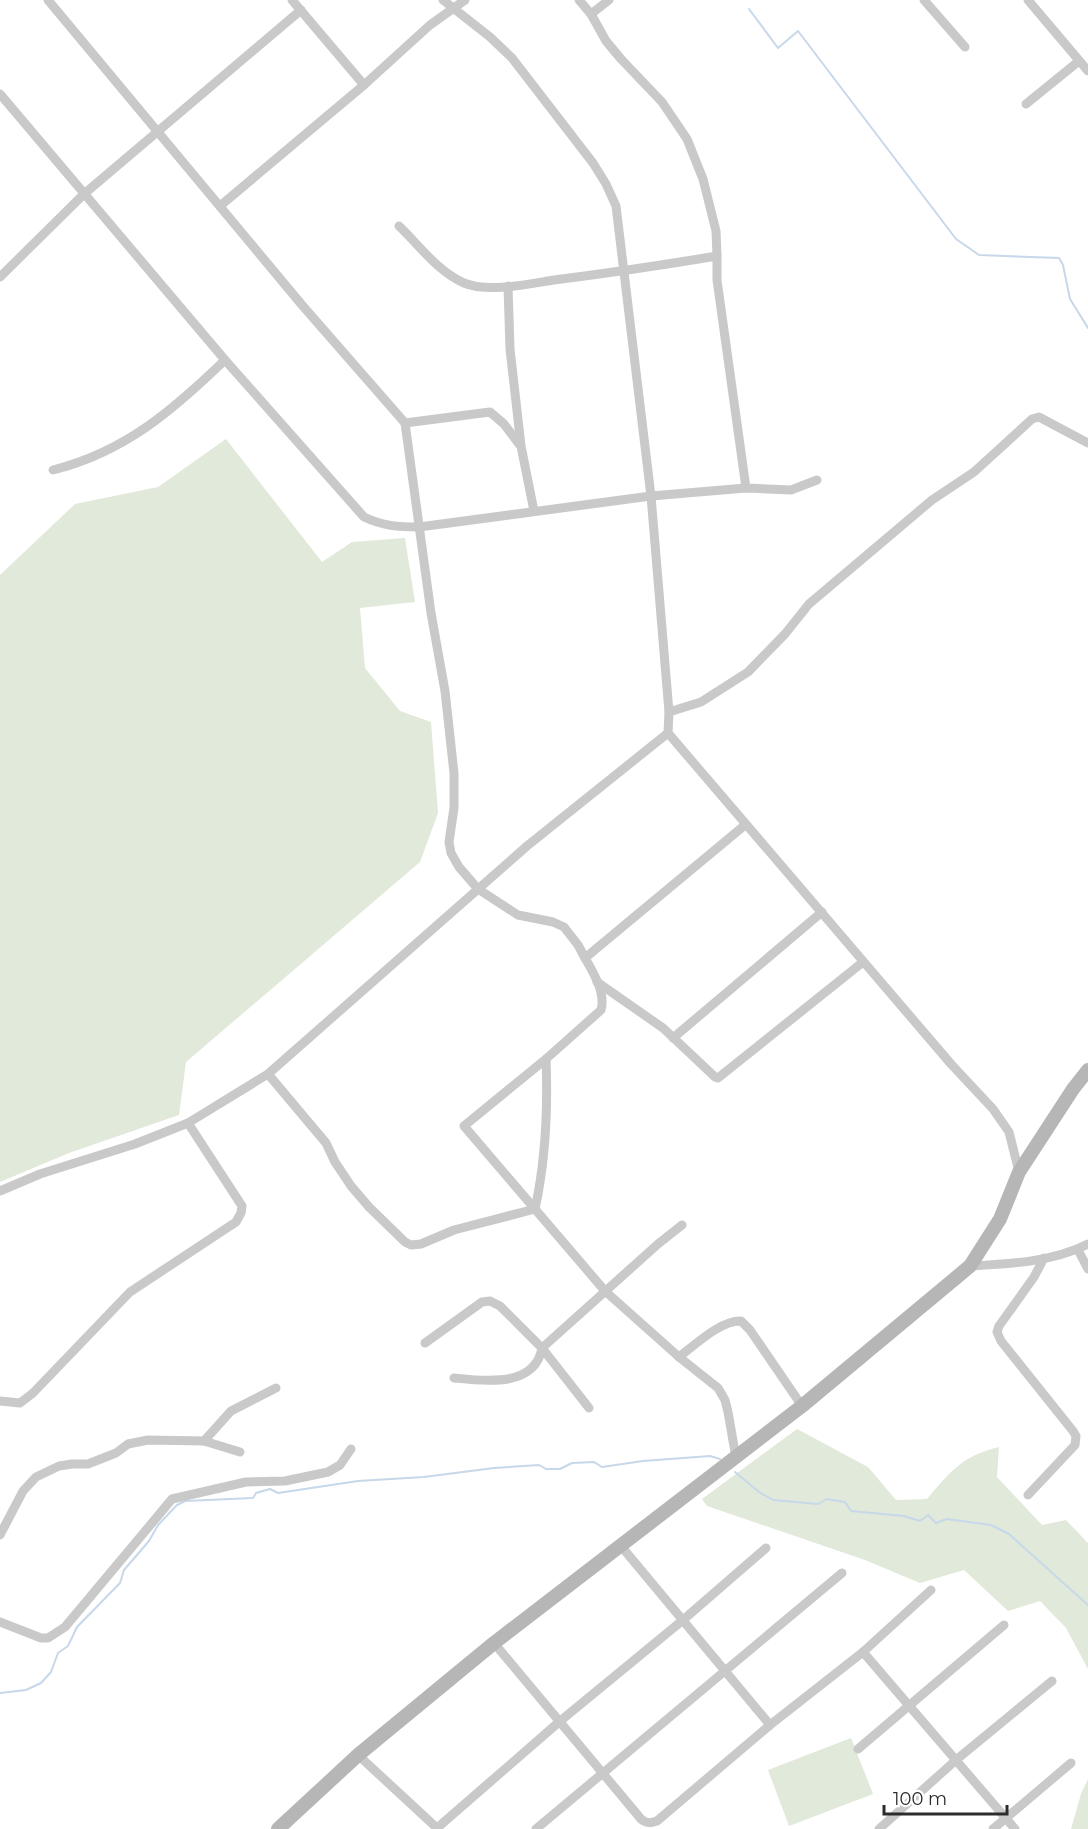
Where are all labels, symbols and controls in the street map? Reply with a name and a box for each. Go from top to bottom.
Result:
scale bar [884,1778,1007,1816]
text: 100 m [893,1788,947,1810]

